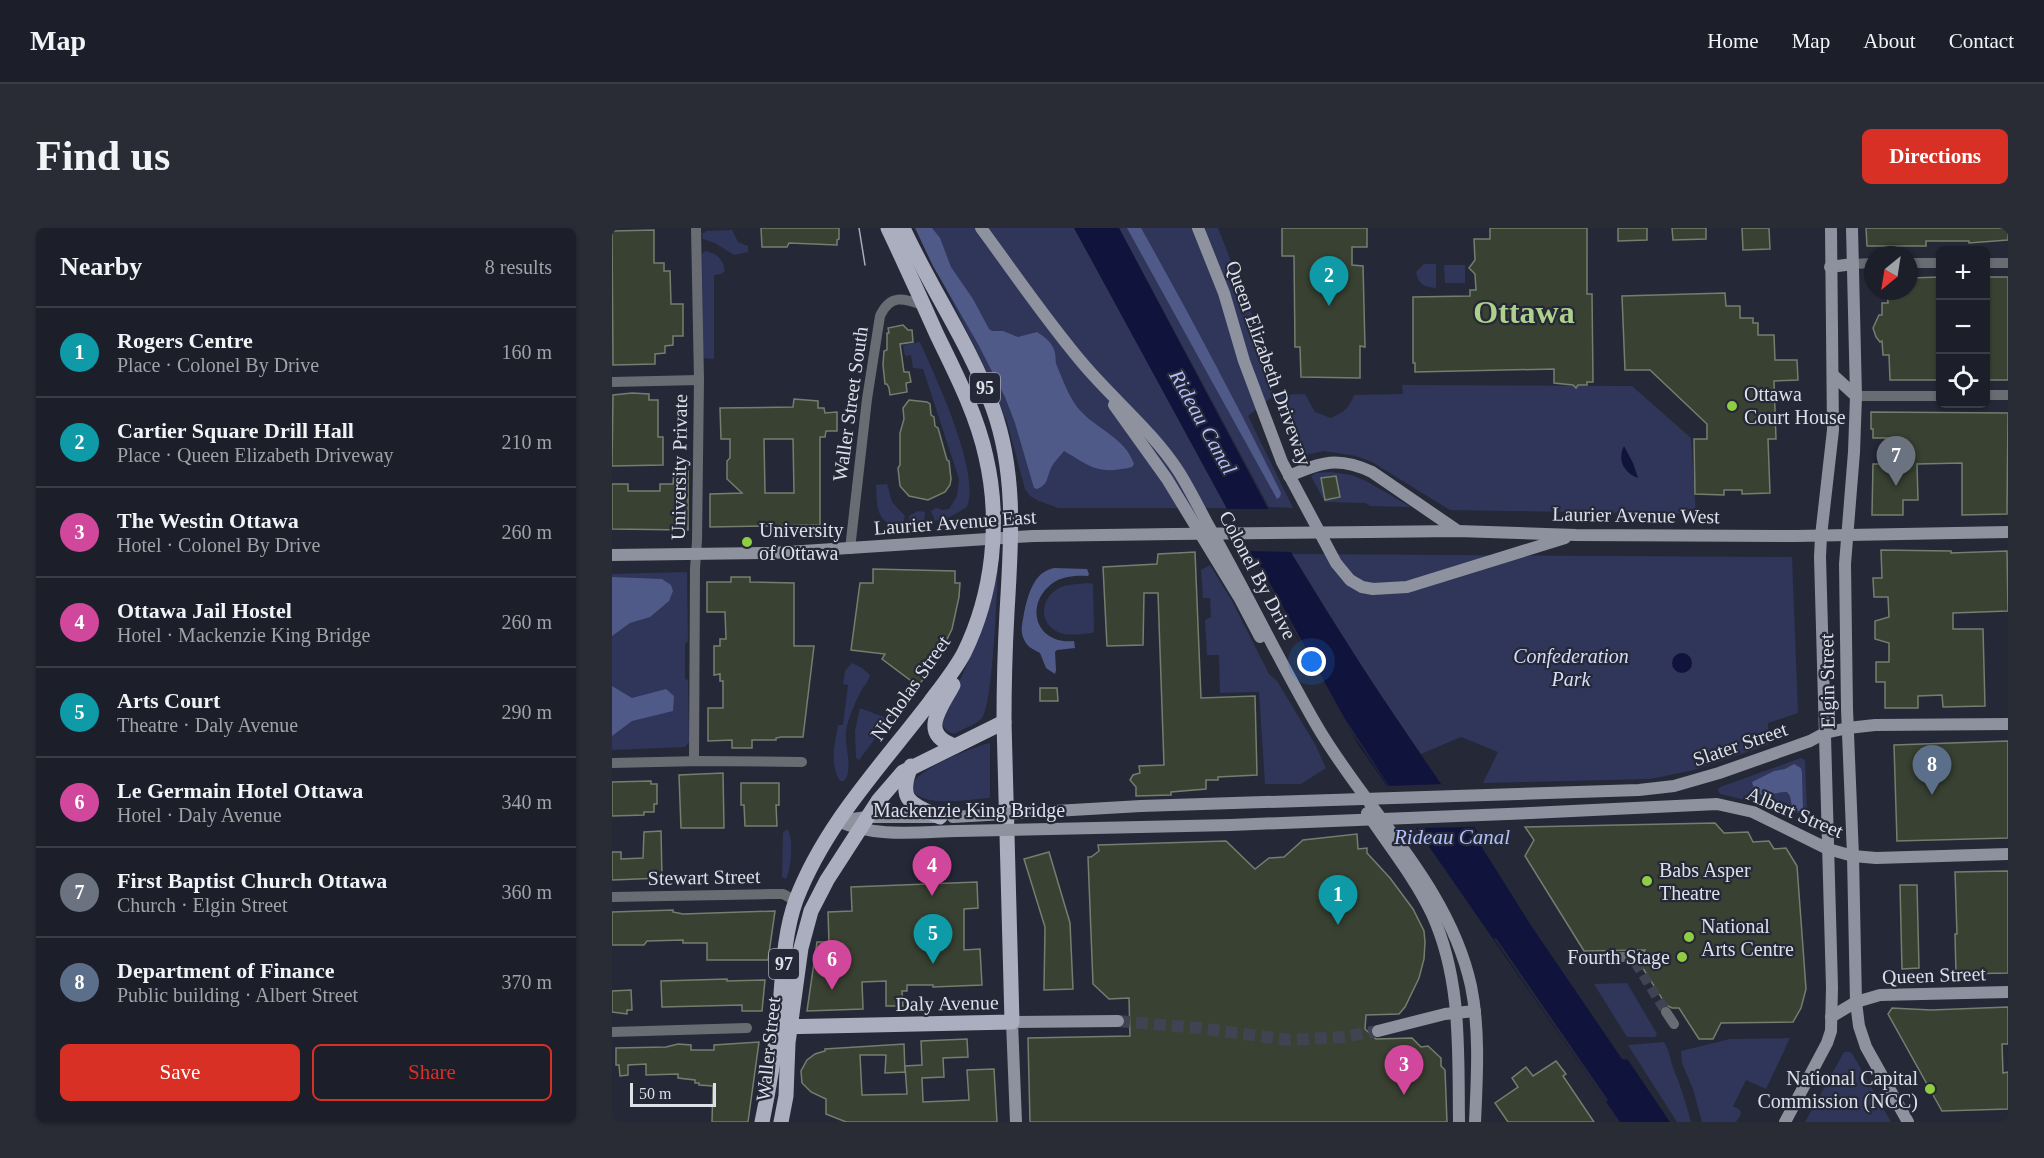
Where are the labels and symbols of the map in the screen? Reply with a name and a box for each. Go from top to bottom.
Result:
north arrow [1864,246,1918,300]
pin: 2 [1310,256,1348,306]
street label: Queen Elizabeth Driveway [1221,257,1316,469]
district label: Ottawa [1473,294,1575,330]
street label: Waller Street South [828,325,872,483]
water label: Rideau Canal [1164,365,1242,479]
road number: 95 [970,373,1000,403]
place label: Ottawa Court House [1744,383,1846,428]
street label: University Private [667,394,692,540]
marker: Ottawa Court House [1725,399,1739,413]
pin: 7 [1876,436,1916,486]
street label: Laurier Avenue West [1552,503,1720,527]
street label: Laurier Avenue East [873,505,1037,539]
street label: Colonel By Drive [1214,507,1301,644]
place label: University of Ottawa [759,519,843,564]
marker: University of Ottawa [740,535,754,549]
street label: Nicholas Street [866,631,954,745]
street label: Elgin Street [1815,633,1840,729]
park label: Confederation Park [1513,645,1629,690]
your location [1297,647,1326,676]
street label: Slater Street [1690,717,1790,770]
pin: 8 [1912,746,1952,795]
street label: Albert Street [1743,782,1847,842]
street label: Mackenzie King Bridge [873,799,1065,822]
water label: Rideau Canal [1393,825,1510,849]
pin: 4 [912,846,952,896]
place label: Babs Asper Theatre [1659,859,1751,904]
street label: Stewart Street [647,865,761,889]
marker: Babs Asper Theatre [1640,874,1654,888]
pin: 1 [1318,876,1358,925]
pin: 5 [914,914,952,964]
place label: National Arts Centre [1701,915,1794,960]
marker: National Arts Centre [1682,930,1696,944]
pin: 6 [812,940,852,990]
place label: Fourth Stage [1567,946,1670,969]
road number: 97 [769,949,799,979]
marker: Fourth Stage [1675,950,1689,964]
street label: Queen Street [1882,962,1987,988]
street label: Daly Avenue [895,991,999,1016]
street label: Waller Street [752,995,784,1102]
pin: 3 [1384,1046,1424,1095]
place label: National Capital Commission (NCC) [1757,1067,1918,1113]
scale bar [630,1080,716,1108]
marker: National Capital Commission (NCC) [1923,1082,1937,1096]

